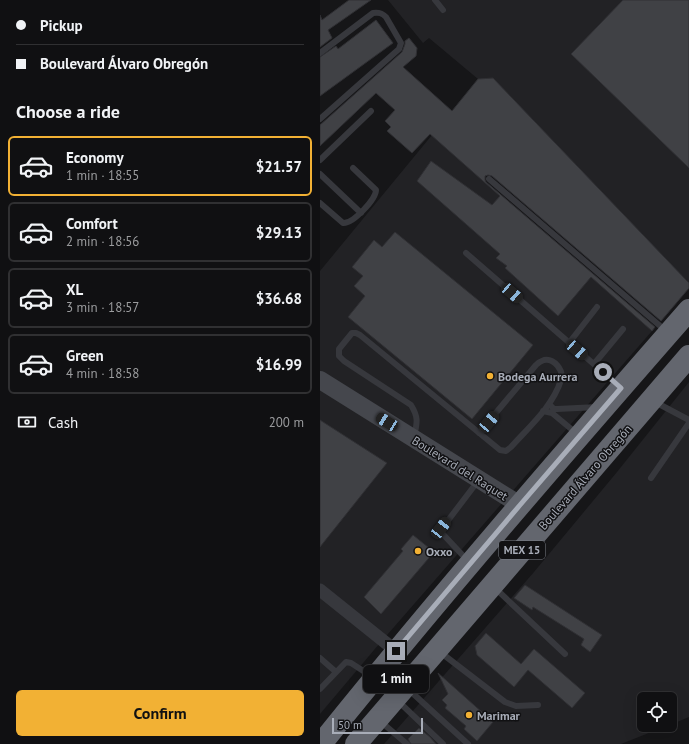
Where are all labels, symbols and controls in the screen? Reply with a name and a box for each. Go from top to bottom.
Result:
text: Pickup [40,16,83,35]
text: Boulevard Álvaro Obregón [40,54,208,73]
text: Choose a ride [16,100,120,123]
icon: car [18,148,54,184]
text: Economy [66,148,124,167]
text: $21.57 [256,157,302,176]
text: 1 min · 18:55 [66,167,139,184]
icon: car [18,214,54,250]
text: Comfort [66,214,118,233]
text: $29.13 [256,223,302,242]
text: 2 min · 18:56 [66,233,139,250]
icon: car [18,280,54,316]
text: XL [66,280,83,299]
car [499,281,525,305]
text: $36.68 [256,289,302,308]
text: 3 min · 18:57 [66,299,139,316]
car [564,338,590,362]
icon: car [18,346,54,382]
text: Green [66,346,104,365]
text: $16.99 [256,355,302,374]
route start [594,363,612,381]
text: 4 min · 18:58 [66,365,139,382]
place label: Bodega Aurrera [498,369,577,384]
marker: Bodega Aurrera [485,371,495,381]
car [477,409,501,435]
icon: cash [16,411,38,433]
car [374,411,400,433]
text: Cash [48,413,78,432]
text: 200 m [269,414,304,431]
street label: Boulevard Álvaro Obregón [535,421,635,533]
street label: Boulevard del Raquet [409,432,511,504]
car [429,515,453,541]
road number: MEX 15 [499,541,545,559]
place label: Oxxo [426,544,453,559]
marker: Oxxo [413,546,423,556]
route end [387,642,405,660]
callout: 1 min [363,665,429,693]
text: 1 min [380,670,412,687]
button: Confirm [16,690,304,736]
map controls [637,692,677,732]
button: locate [637,692,677,732]
place label: Marimar [477,708,521,723]
marker: Marimar [464,710,474,720]
scale bar [332,716,423,735]
text: 50 m [338,718,362,732]

